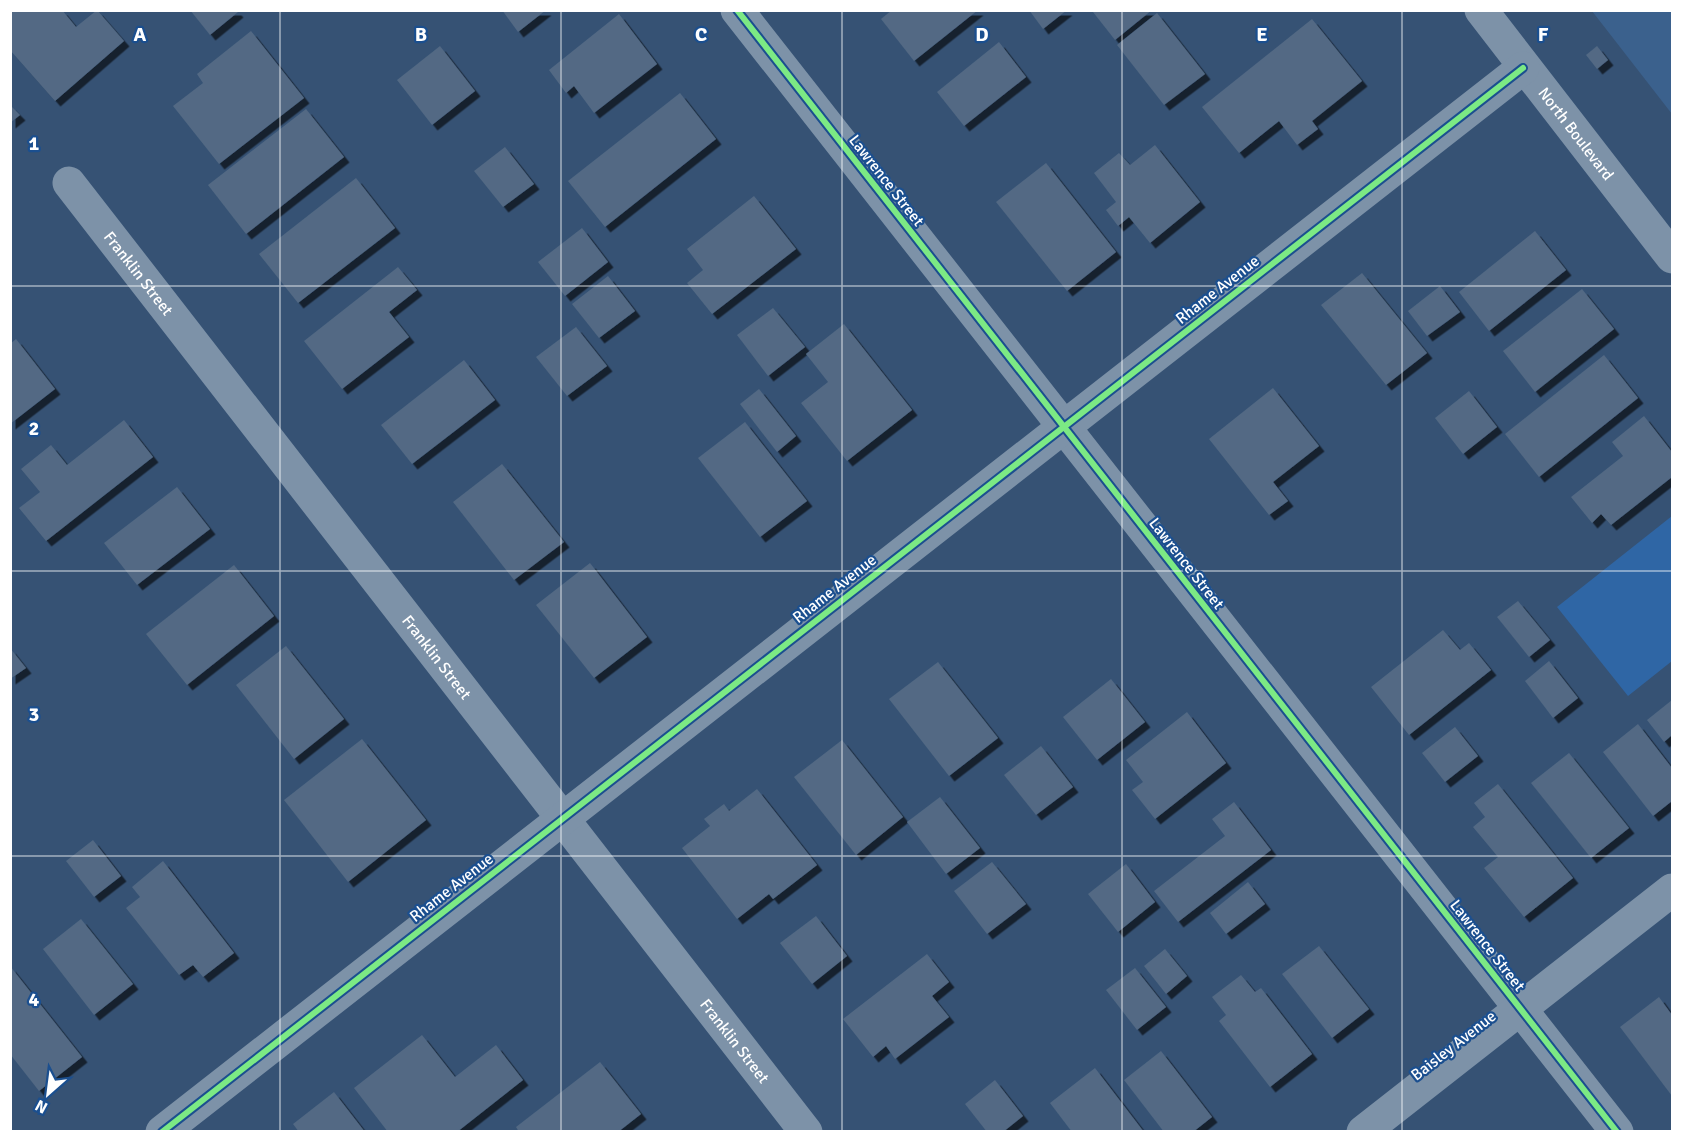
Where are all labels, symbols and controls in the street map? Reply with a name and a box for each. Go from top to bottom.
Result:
text: A [134,22,147,47]
text: B [415,22,427,47]
text: C [695,22,707,47]
text: D [975,22,989,47]
text: E [1256,22,1268,47]
text: F [1538,22,1549,47]
street label: North Boulevard [1533,84,1618,184]
text: 1 [29,131,40,156]
street label: Lawrence Street [844,131,928,231]
street label: Franklin Street [99,227,177,320]
street label: Rhame Avenue [1172,251,1263,329]
text: 2 [29,416,39,441]
street label: Lawrence Street [1144,514,1228,614]
street label: Rhame Avenue [789,550,880,628]
street label: Franklin Street [397,611,475,704]
text: 3 [29,702,39,727]
street label: Rhame Avenue [406,849,497,927]
street label: Lawrence Street [1445,896,1529,996]
text: 4 [29,987,40,1012]
street label: Franklin Street [695,995,774,1088]
street label: Baisley Avenue [1407,1006,1500,1085]
north arrow [18,1064,78,1124]
text: N [32,1095,51,1118]

